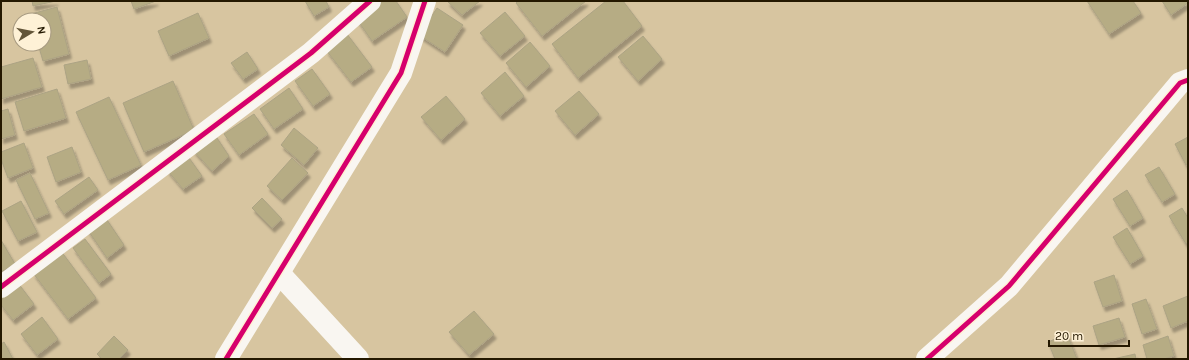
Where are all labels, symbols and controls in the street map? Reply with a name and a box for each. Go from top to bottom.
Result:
north arrow [12,12,52,52]
text: N [34,25,48,35]
scale bar [1049,322,1129,348]
text: 20 m [1055,329,1083,343]

